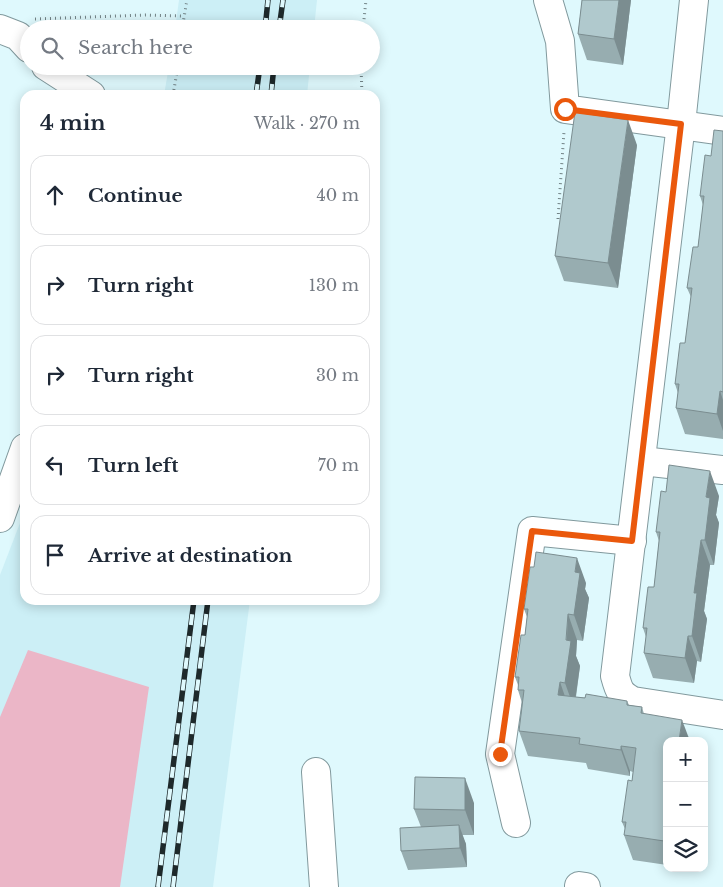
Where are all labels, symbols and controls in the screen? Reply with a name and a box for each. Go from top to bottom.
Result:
search box [20,20,380,75]
icon: search [38,34,66,62]
text: Search here [78,36,193,59]
route start [554,98,577,121]
text: 4 min [40,110,106,136]
text: Walk · 270 m [254,113,360,133]
icon: ahead [41,181,69,209]
text: Continue [88,184,183,207]
text: 40 m [316,185,359,205]
icon: right [41,271,69,299]
text: Turn right [88,274,194,297]
text: 130 m [309,275,359,295]
icon: right [41,361,69,389]
text: Turn right [88,364,194,387]
text: 30 m [316,365,359,385]
icon: left [41,451,69,479]
text: Turn left [88,454,179,477]
text: 70 m [318,455,359,475]
icon: arrive [41,541,69,569]
text: Arrive at destination [88,544,292,567]
map controls [663,737,708,872]
button: + [663,737,708,782]
route end [489,743,512,766]
button: − [663,782,708,827]
button: layers [663,827,708,872]

